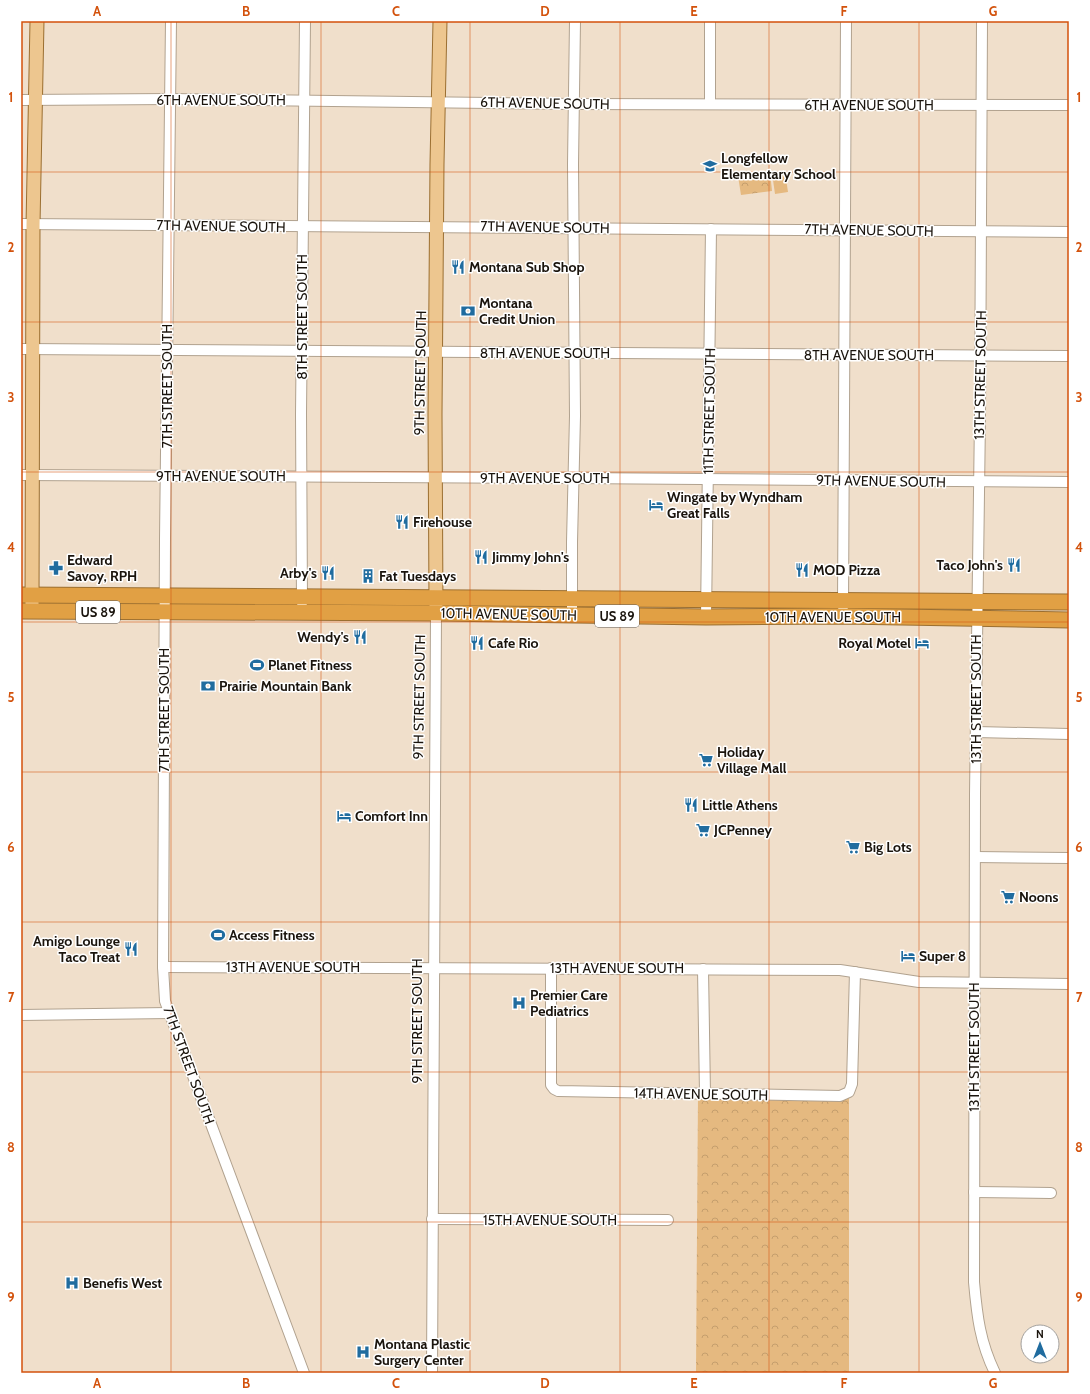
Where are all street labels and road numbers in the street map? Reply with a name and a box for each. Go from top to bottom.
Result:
street label: 6TH AVENUE SOUTH [156,91,286,109]
street label: 6TH AVENUE SOUTH [480,93,610,113]
street label: 6TH AVENUE SOUTH [804,96,934,114]
street label: 7TH AVENUE SOUTH [156,216,286,236]
street label: 7TH AVENUE SOUTH [480,217,610,237]
street label: 7TH AVENUE SOUTH [804,220,934,240]
street label: 8TH STREET SOUTH [293,254,311,380]
street label: 9TH STREET SOUTH [410,310,430,436]
street label: 13TH STREET SOUTH [970,310,990,440]
street label: 7TH STREET SOUTH [158,324,176,448]
street label: 8TH AVENUE SOUTH [480,344,610,362]
street label: 8TH AVENUE SOUTH [804,346,934,364]
street label: 11TH STREET SOUTH [699,348,719,474]
street label: 9TH AVENUE SOUTH [156,467,286,485]
street label: 9TH AVENUE SOUTH [480,469,610,487]
street label: 9TH AVENUE SOUTH [816,471,946,491]
road number: US 89 [76,601,120,623]
street label: 10TH AVENUE SOUTH [441,604,577,624]
road number: US 89 [595,605,639,627]
street label: 10TH AVENUE SOUTH [765,608,901,626]
street label: 9TH STREET SOUTH [409,634,429,760]
street label: 13TH STREET SOUTH [967,634,985,764]
street label: 7TH STREET SOUTH [155,648,173,772]
street label: 13TH AVENUE SOUTH [226,958,360,976]
street label: 9TH STREET SOUTH [408,958,426,1084]
street label: 13TH AVENUE SOUTH [550,959,684,977]
street label: 13TH STREET SOUTH [965,982,983,1112]
street label: 7TH STREET SOUTH [159,1003,219,1127]
street label: 14TH AVENUE SOUTH [634,1084,768,1104]
street label: 15TH AVENUE SOUTH [483,1211,617,1229]

